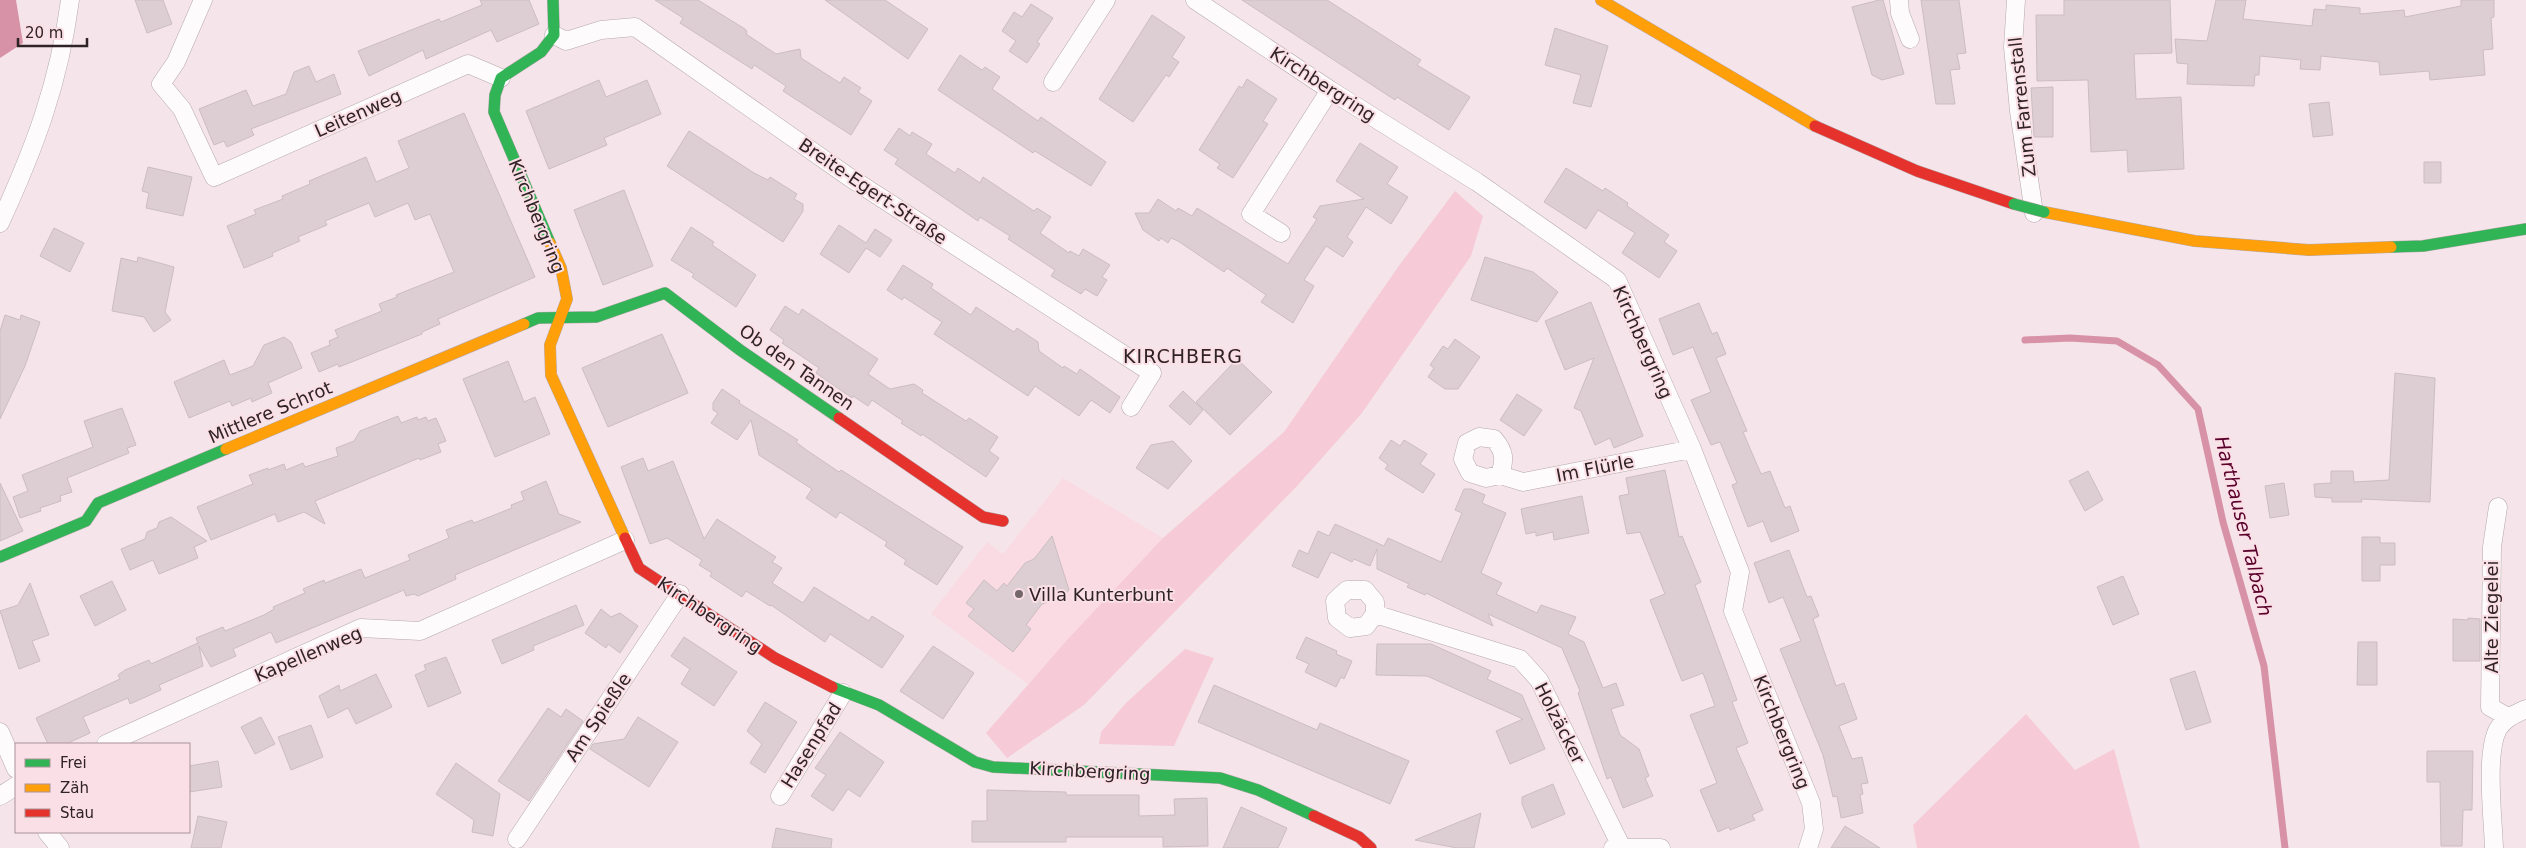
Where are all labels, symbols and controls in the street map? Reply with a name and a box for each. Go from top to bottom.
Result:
scale bar [18,15,86,47]
text: 20 m [25,24,63,42]
street label: Zum Farrenstall [2004,36,2040,178]
street label: Kirchbergring [1266,42,1380,126]
street label: Leitenweg [311,85,405,141]
street label: Breite-Egert-Straße [795,134,951,248]
street label: Kirchbergring [505,156,569,276]
street label: Kirchbergring [1609,282,1677,402]
street label: Ob den Tannen [736,320,858,414]
district label: KIRCHBERG [1123,345,1243,367]
street label: Mittlere Schrot [205,376,335,448]
water label: Harthauser Talbach [2211,434,2277,618]
street label: Im Flürle [1554,450,1636,486]
street label: Alte Ziegelei [2481,560,2502,674]
street label: Kirchbergring [654,572,766,658]
place label: Villa Kunterbunt [1029,584,1173,605]
marker: Villa Kunterbunt [1013,588,1025,600]
street label: Kapellenweg [251,622,365,686]
street label: Am Spießle [561,669,635,765]
street label: Kirchbergring [1750,672,1814,792]
street label: Holzäcker [1531,679,1590,768]
street label: Hasenpfad [776,698,846,792]
legend [15,743,190,833]
text: Frei [60,754,87,772]
street label: Kirchbergring [1029,757,1151,785]
text: Zäh [60,779,89,797]
text: Stau [60,804,94,822]

